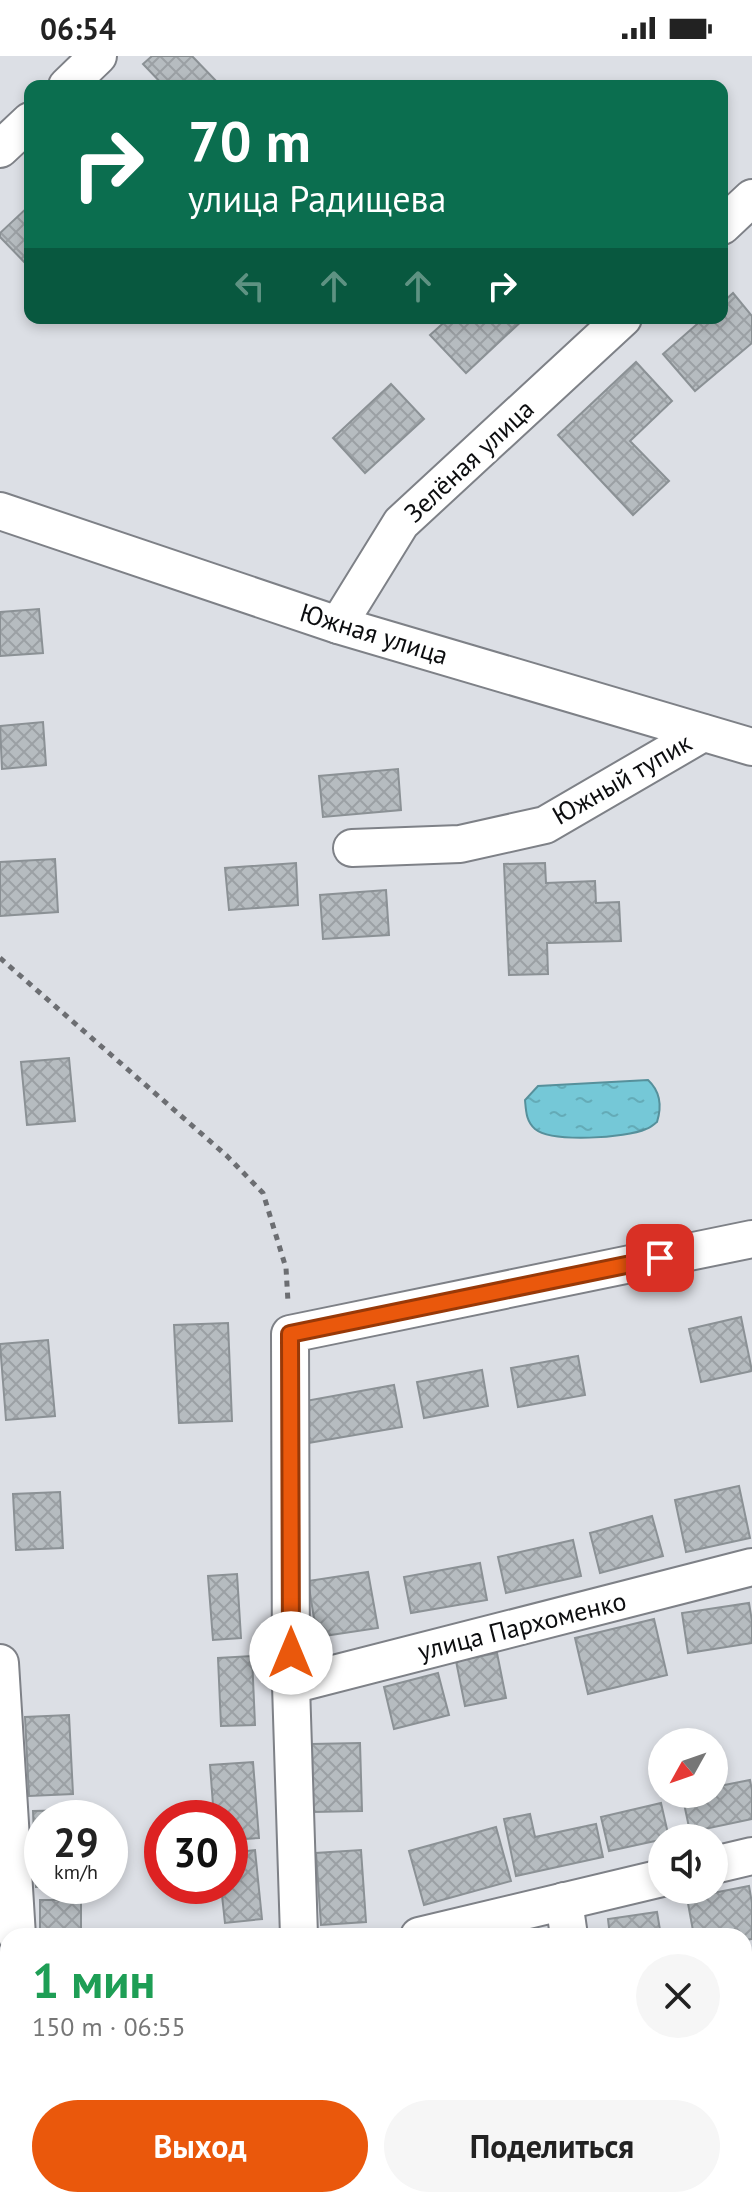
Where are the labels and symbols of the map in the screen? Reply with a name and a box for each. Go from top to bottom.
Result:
street label: Зелёная улица [397,392,540,529]
street label: Южная улица [296,595,452,672]
street label: Южный тупик [546,725,698,832]
pin [626,1224,694,1292]
street label: улица Пархоменко [414,1584,629,1667]
position arrow [249,1611,333,1695]
north arrow [648,1728,728,1808]
speed limit sign: 30 [144,1800,248,1904]

